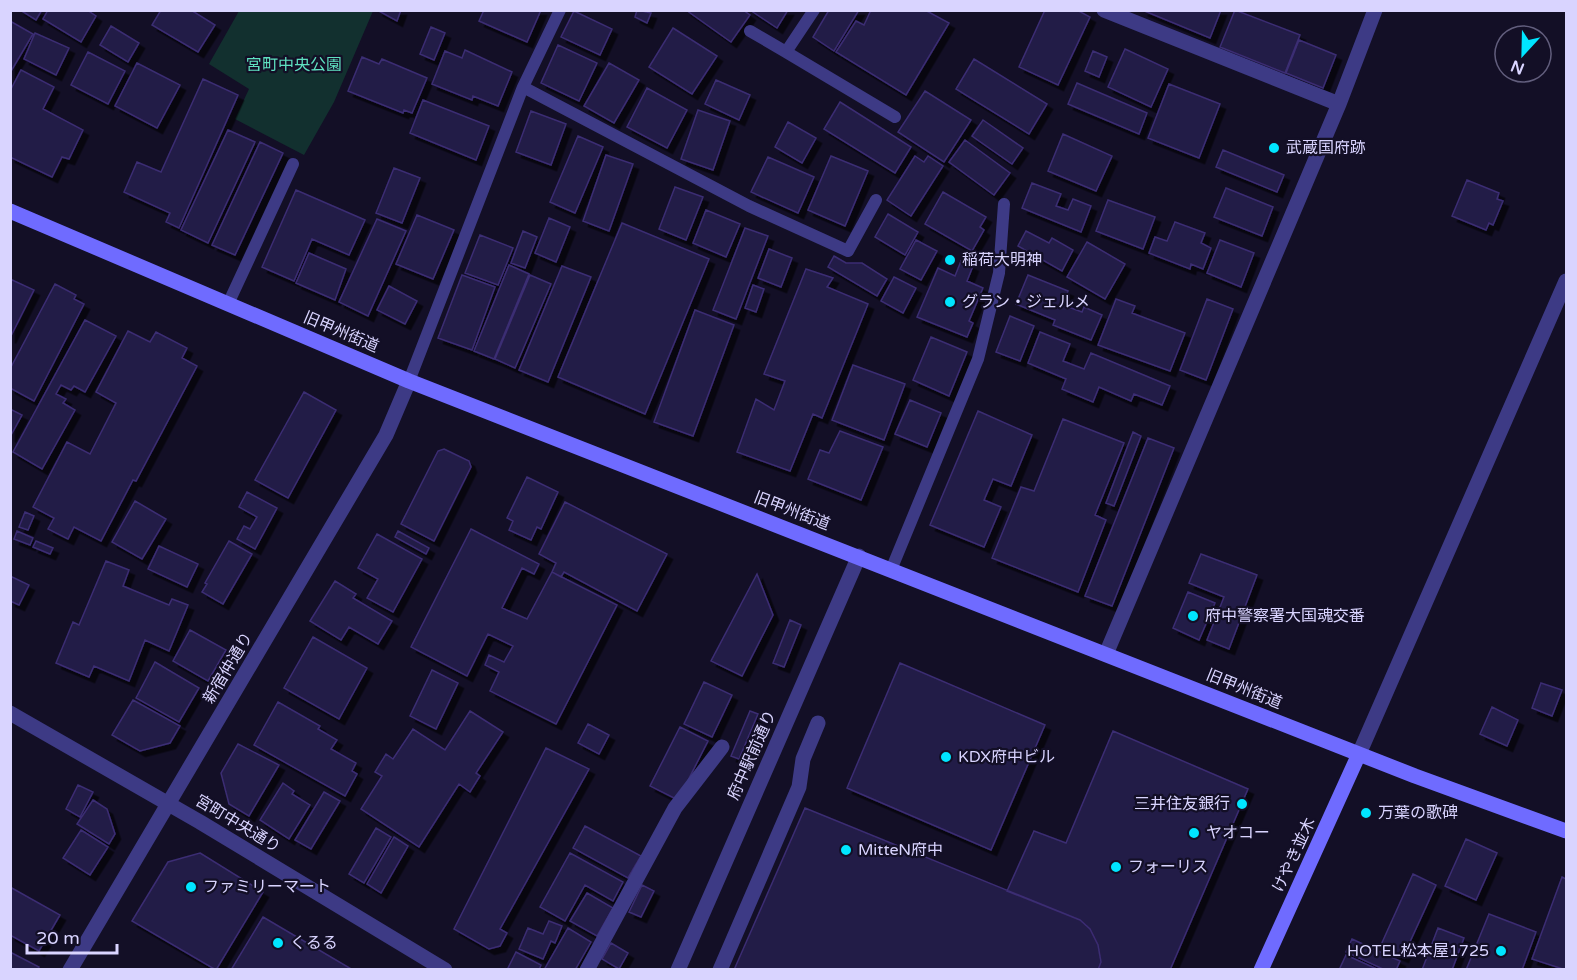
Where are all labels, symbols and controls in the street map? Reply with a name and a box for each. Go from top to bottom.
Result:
north arrow [1493,24,1553,84]
park label: 宮町中央公園 [246,55,342,75]
text: N [1508,55,1527,79]
place label: 武蔵国府跡 [1286,138,1366,158]
marker: 武蔵国府跡 [1267,141,1281,155]
place label: 稲荷大明神 [962,250,1042,270]
marker: 稲荷大明神 [943,253,957,267]
place label: グラン・ジェルメ [962,292,1090,312]
marker: グラン・ジェルメ [943,295,957,309]
street label: 旧甲州街道 [300,307,382,357]
street label: 旧甲州街道 [751,487,833,535]
place label: 府中警察署大国魂交番 [1205,606,1365,626]
marker: 府中警察署大国魂交番 [1186,609,1200,623]
street label: 新宿仲通り [199,629,257,707]
street label: 旧甲州街道 [1203,665,1285,713]
street label: 府中駅前通り [723,707,781,803]
place label: KDX府中ビル [958,747,1055,767]
marker: KDX府中ビル [939,750,953,764]
street label: 宮町中央通り [192,791,284,857]
place label: 三井住友銀行 [1134,794,1230,814]
marker: 三井住友銀行 [1235,797,1249,811]
place label: 万葉の歌碑 [1378,803,1458,823]
marker: 万葉の歌碑 [1359,806,1373,820]
street label: けやき並木 [1268,815,1320,895]
place label: ヤオコー [1206,823,1270,843]
marker: ヤオコー [1187,826,1201,840]
place label: MitteN府中 [858,840,943,860]
marker: MitteN府中 [839,843,853,857]
place label: フォーリス [1128,857,1208,877]
marker: フォーリス [1109,860,1123,874]
place label: ファミリーマート [203,877,331,897]
marker: ファミリーマート [184,880,198,894]
scale bar [27,917,117,955]
text: 20 m [36,927,80,949]
place label: くるる [290,933,338,953]
marker: くるる [271,936,285,950]
place label: HOTEL松本屋1725 [1347,941,1489,961]
marker: HOTEL松本屋1725 [1494,944,1508,958]

